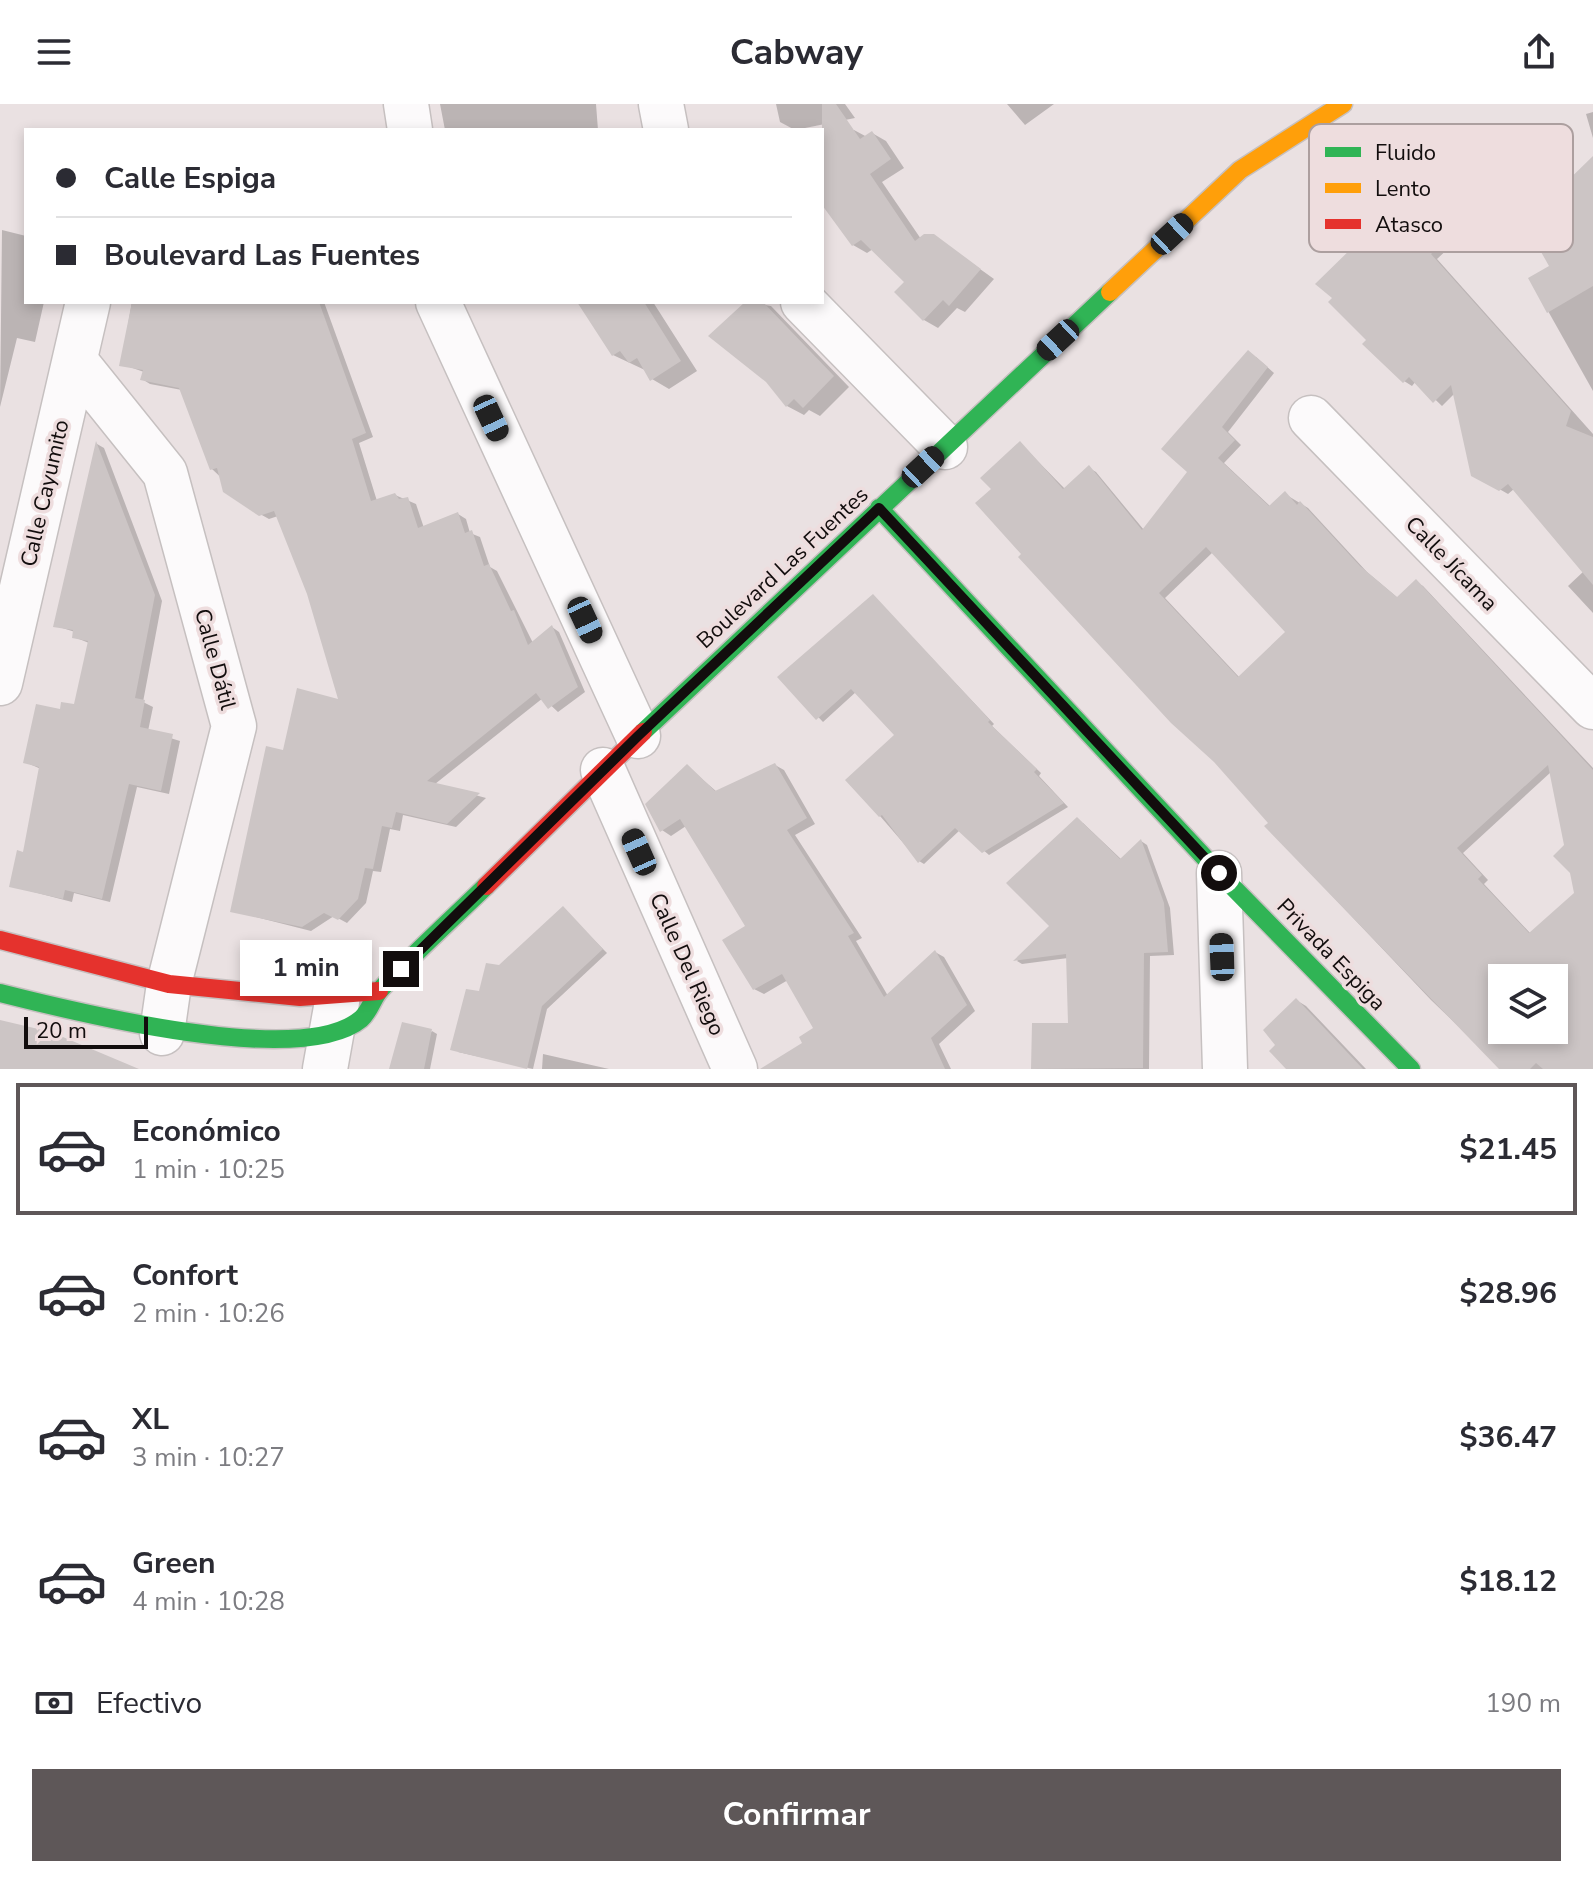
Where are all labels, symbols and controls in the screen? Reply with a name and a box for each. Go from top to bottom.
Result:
text: Cabway [730,28,863,77]
icon: menu [32,30,76,74]
icon: share [1517,30,1561,74]
legend [1309,124,1573,252]
text: Fluido [1375,138,1436,168]
text: Calle Espiga [104,158,276,199]
text: Lento [1375,174,1431,204]
car [1146,209,1198,259]
text: Atasco [1375,210,1443,240]
text: Boulevard Las Fuentes [104,235,420,276]
car [1032,315,1084,365]
car [470,391,512,445]
street label: Calle Cayumito [14,417,76,570]
car [897,442,949,492]
street label: Boulevard Las Fuentes [690,480,875,655]
street label: Calle Jícama [1399,510,1504,618]
car [564,593,606,647]
street label: Calle Dátil [187,605,243,714]
car [618,825,660,879]
route start [1201,855,1237,891]
street label: Calle Del Riego [642,888,732,1041]
street label: Privada Espiga [1270,892,1393,1017]
car [1209,933,1235,981]
callout: 1 min [241,941,373,997]
text: 1 min [272,950,340,985]
route end [383,951,419,987]
map controls [1488,964,1568,1044]
button: layers [1488,964,1568,1044]
scale bar [24,1013,148,1049]
text: 20 m [36,1016,87,1046]
text: Económico [132,1111,281,1152]
icon: car [36,1113,108,1185]
text: $21.45 [1460,1129,1557,1170]
text: 1 min · 10:25 [132,1152,285,1187]
text: Confort [132,1255,238,1296]
icon: car [36,1257,108,1329]
text: $28.96 [1460,1273,1557,1314]
text: 2 min · 10:26 [132,1296,285,1331]
text: XL [132,1399,169,1440]
icon: car [36,1401,108,1473]
text: $36.47 [1460,1417,1557,1458]
text: 3 min · 10:27 [132,1440,285,1475]
text: Green [132,1543,216,1584]
icon: car [36,1545,108,1617]
text: $18.12 [1460,1561,1557,1602]
text: 4 min · 10:28 [132,1584,285,1619]
icon: cash [32,1681,76,1725]
text: Efectivo [96,1683,202,1724]
text: 190 m [1485,1686,1561,1721]
button: Confirmar [32,1769,1561,1861]

